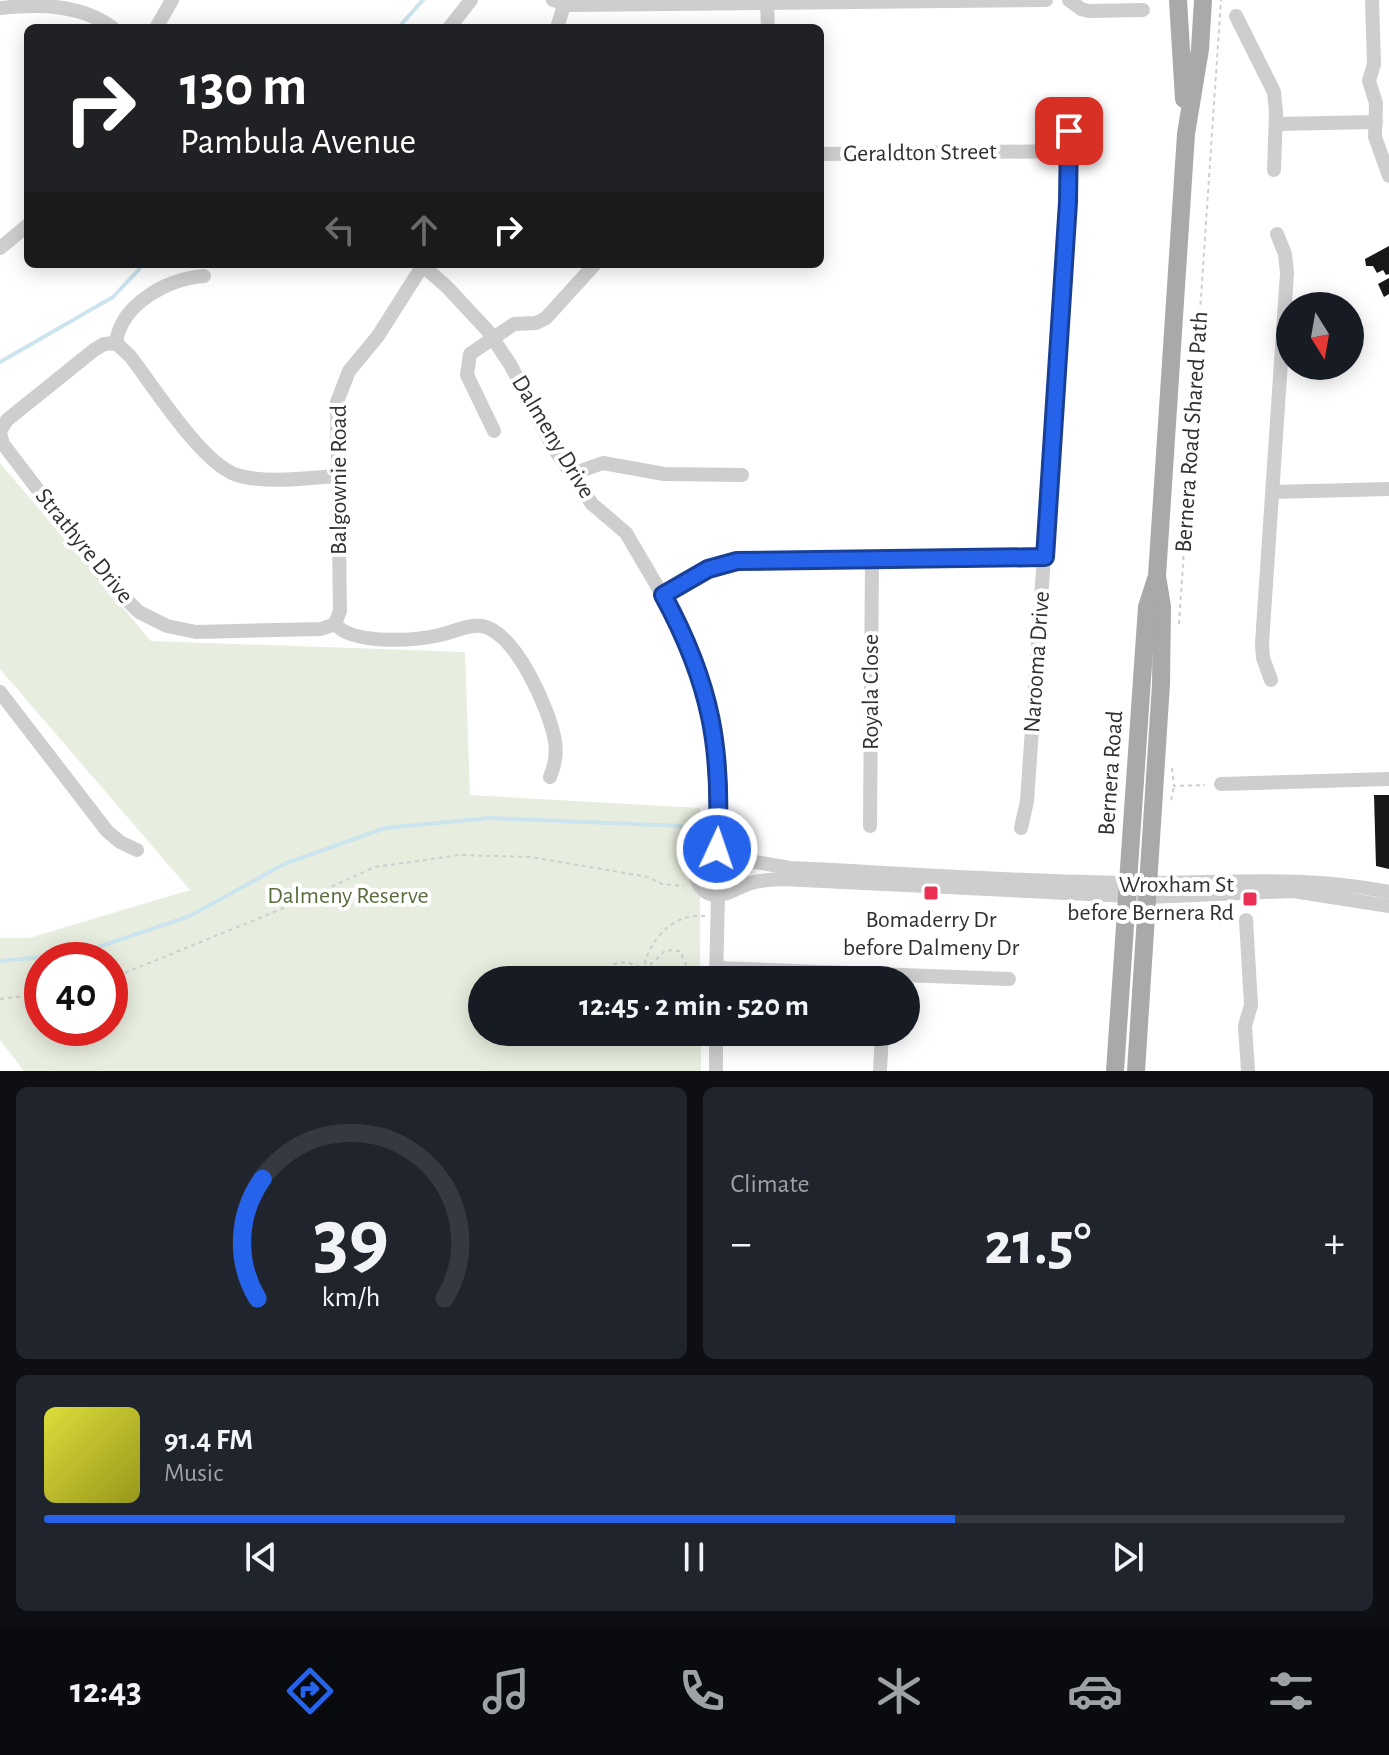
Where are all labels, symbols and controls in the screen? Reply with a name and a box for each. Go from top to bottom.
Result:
icon: right [48,56,152,160]
text: 130 m [180,59,307,115]
pin [1035,97,1103,165]
icon: arrive [1047,109,1091,153]
text: Pambula Avenue [180,124,416,160]
street label: Geraldton Street [843,140,997,166]
icon: left [318,208,362,252]
icon: ahead [402,208,446,252]
icon: right [486,208,530,252]
north arrow [1276,292,1364,380]
map controls [1276,292,1364,380]
street label: Bernera Road Shared Path [1172,311,1212,553]
street label: Dalmeny Drive [507,371,599,503]
street label: Balgownie Road [327,405,351,555]
street label: Strathyre Drive [31,484,137,608]
street label: Narooma Drive [1020,590,1054,734]
street label: Royala Close [859,634,883,750]
street label: Bernera Road [1095,710,1127,836]
position arrow [675,807,759,891]
place label: Wroxham St before Bernera Rd [1067,873,1234,925]
park label: Dalmeny Reserve [267,884,429,908]
marker: Bomaderry Dr before Dalmeny Dr [922,884,940,902]
marker: Wroxham St before Bernera Rd [1241,890,1259,908]
place label: Bomaderry Dr before Dalmeny Dr [843,908,1020,960]
speed limit sign: 40 [24,942,128,1046]
text: 12:45 · 2 min · 520 m [579,991,809,1021]
text: Climate [731,1171,809,1197]
text: 39 [313,1198,389,1282]
text: 21.5° [984,1215,1091,1275]
text: − [731,1222,752,1266]
text: + [1324,1222,1345,1266]
text: km/h [322,1283,381,1312]
text: 91.4 FM [164,1425,253,1455]
text: Music [164,1460,223,1486]
icon: previous [239,1535,283,1579]
icon: pause [672,1535,716,1579]
icon: next [1106,1535,1150,1579]
icon: directions [282,1663,338,1719]
icon: music [478,1663,534,1719]
icon: phone [674,1663,730,1719]
icon: climate [871,1663,927,1719]
icon: car [1067,1663,1123,1719]
icon: filters [1263,1663,1319,1719]
text: 12:43 [70,1673,142,1709]

